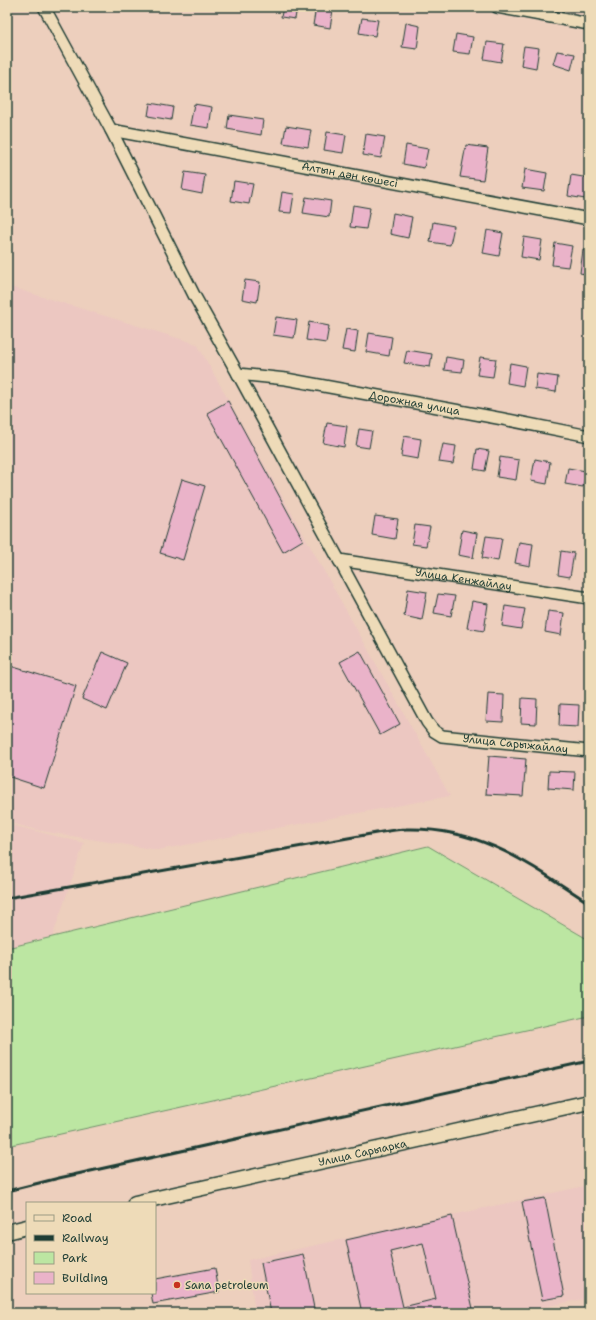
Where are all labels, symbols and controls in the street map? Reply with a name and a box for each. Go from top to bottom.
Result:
street label: Алтын дән көшесі [301,158,399,191]
street label: Дорожная улица [368,387,461,418]
street label: Улица Кенжайлау [414,564,513,594]
street label: Улица Сарыжайлау [462,731,569,756]
street label: Улица Сарыарка [317,1135,408,1170]
legend [26,1202,156,1294]
text: Road [62,1210,93,1226]
text: Railway [62,1230,109,1246]
text: Park [62,1250,88,1266]
text: Building [62,1270,108,1286]
place label: Sana petroleum [185,1278,269,1293]
marker: Sana petroleum [172,1280,182,1290]

